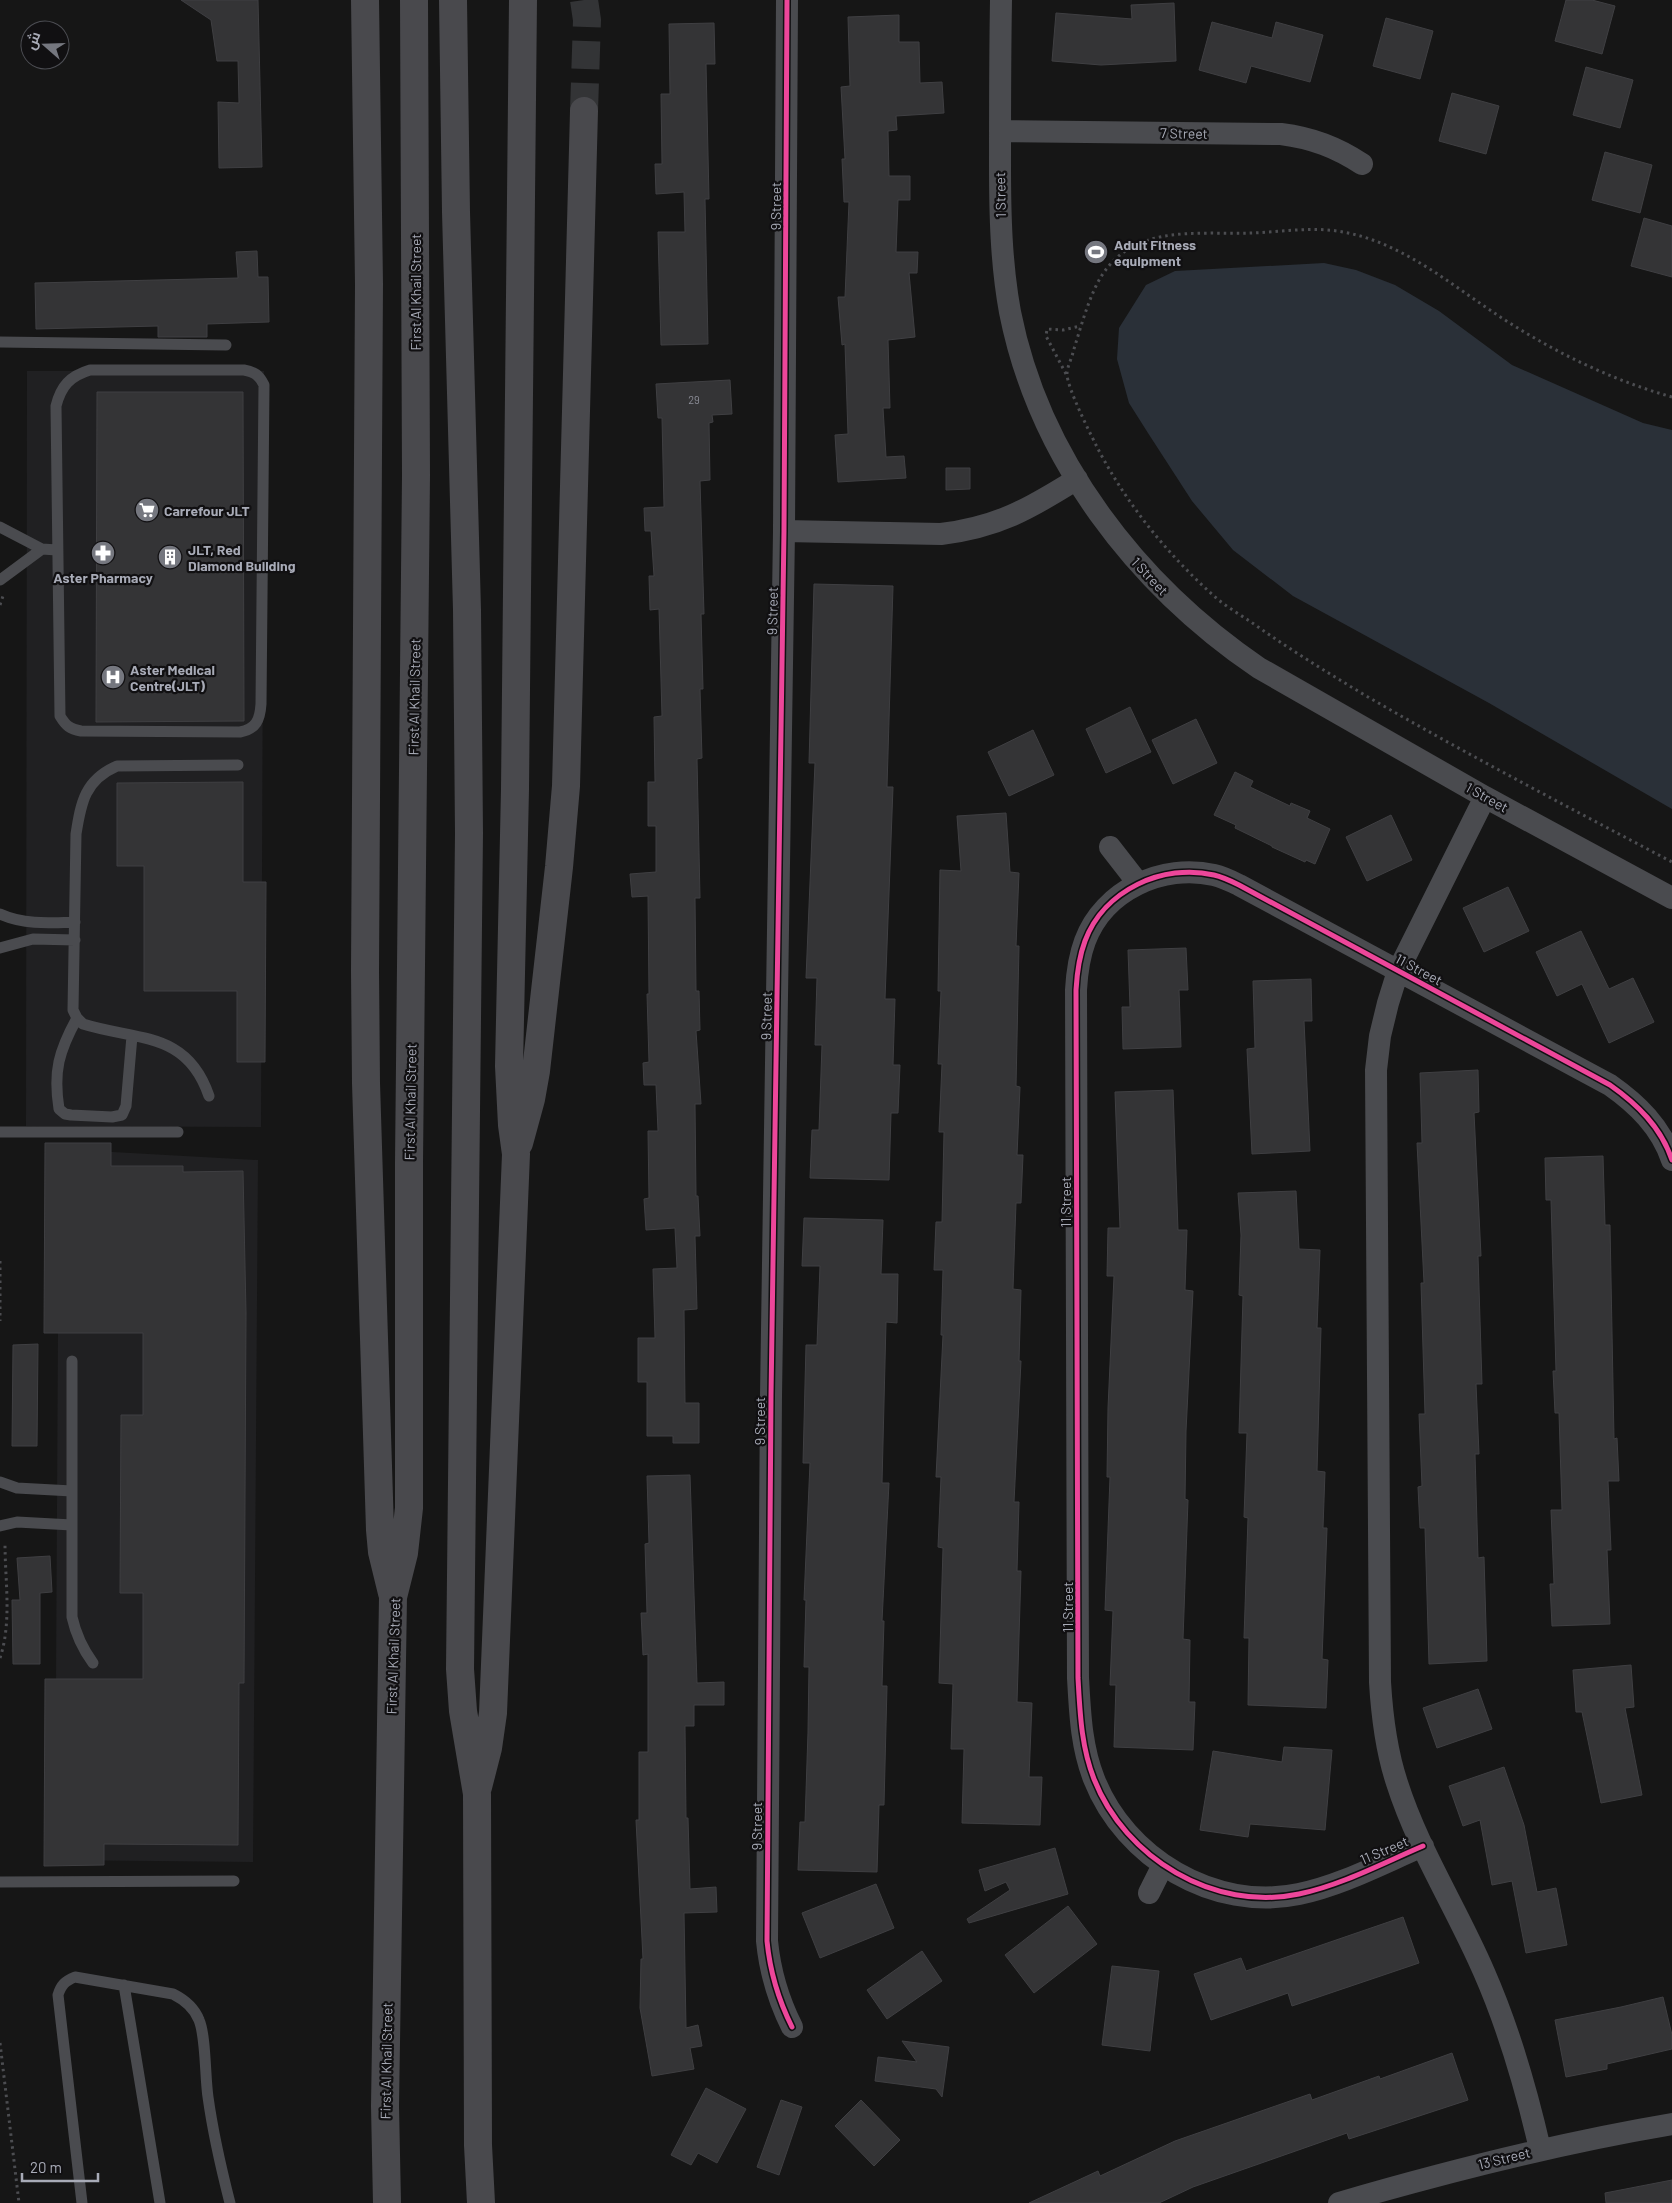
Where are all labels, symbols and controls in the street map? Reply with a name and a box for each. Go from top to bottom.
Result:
north arrow [20,20,70,70]
text: ش [21,29,44,52]
street label: 7 Street [1160,124,1208,142]
street label: 1 Street [991,172,1009,218]
street label: 9 Street [767,182,784,230]
street label: First Al Khail Street [407,234,424,350]
place label: Adult Fitness equipment [1114,236,1196,269]
sports icon: Adult Fitness equipment [1083,239,1109,265]
house number: 29 [688,393,700,406]
supermarket icon: Carrefour JLT [134,497,160,523]
place label: Carrefour JLT [164,502,250,519]
pharmacy icon: Aster Pharmacy [90,540,116,566]
place label: JLT, Red Diamond Building [188,541,296,574]
building icon: JLT, Red Diamond Building [157,544,183,570]
street label: 1 Street [1128,553,1172,599]
place label: Aster Pharmacy [53,569,153,586]
street label: 9 Street [763,587,781,635]
street label: First Al Khail Street [404,638,424,756]
place label: Aster Medical Centre(JLT) [130,661,215,694]
hospital icon: Aster Medical Centre(JLT) [100,664,126,690]
street label: 1 Street [1463,778,1511,816]
street label: 11 Street [1393,950,1445,988]
street label: 9 Street [757,992,775,1040]
street label: First Al Khail Street [400,1043,420,1161]
street label: 11 Street [1057,1177,1074,1227]
street label: 9 Street [751,1397,768,1445]
street label: 11 Street [1059,1582,1076,1632]
street label: First Al Khail Street [382,1597,404,1715]
street label: 9 Street [748,1802,765,1850]
street label: 11 Street [1357,1832,1411,1868]
street label: First Al Khail Street [376,2002,396,2120]
street label: 13 Street [1476,2143,1532,2173]
scale bar [22,2150,99,2182]
text: 20 m [30,2158,62,2176]

